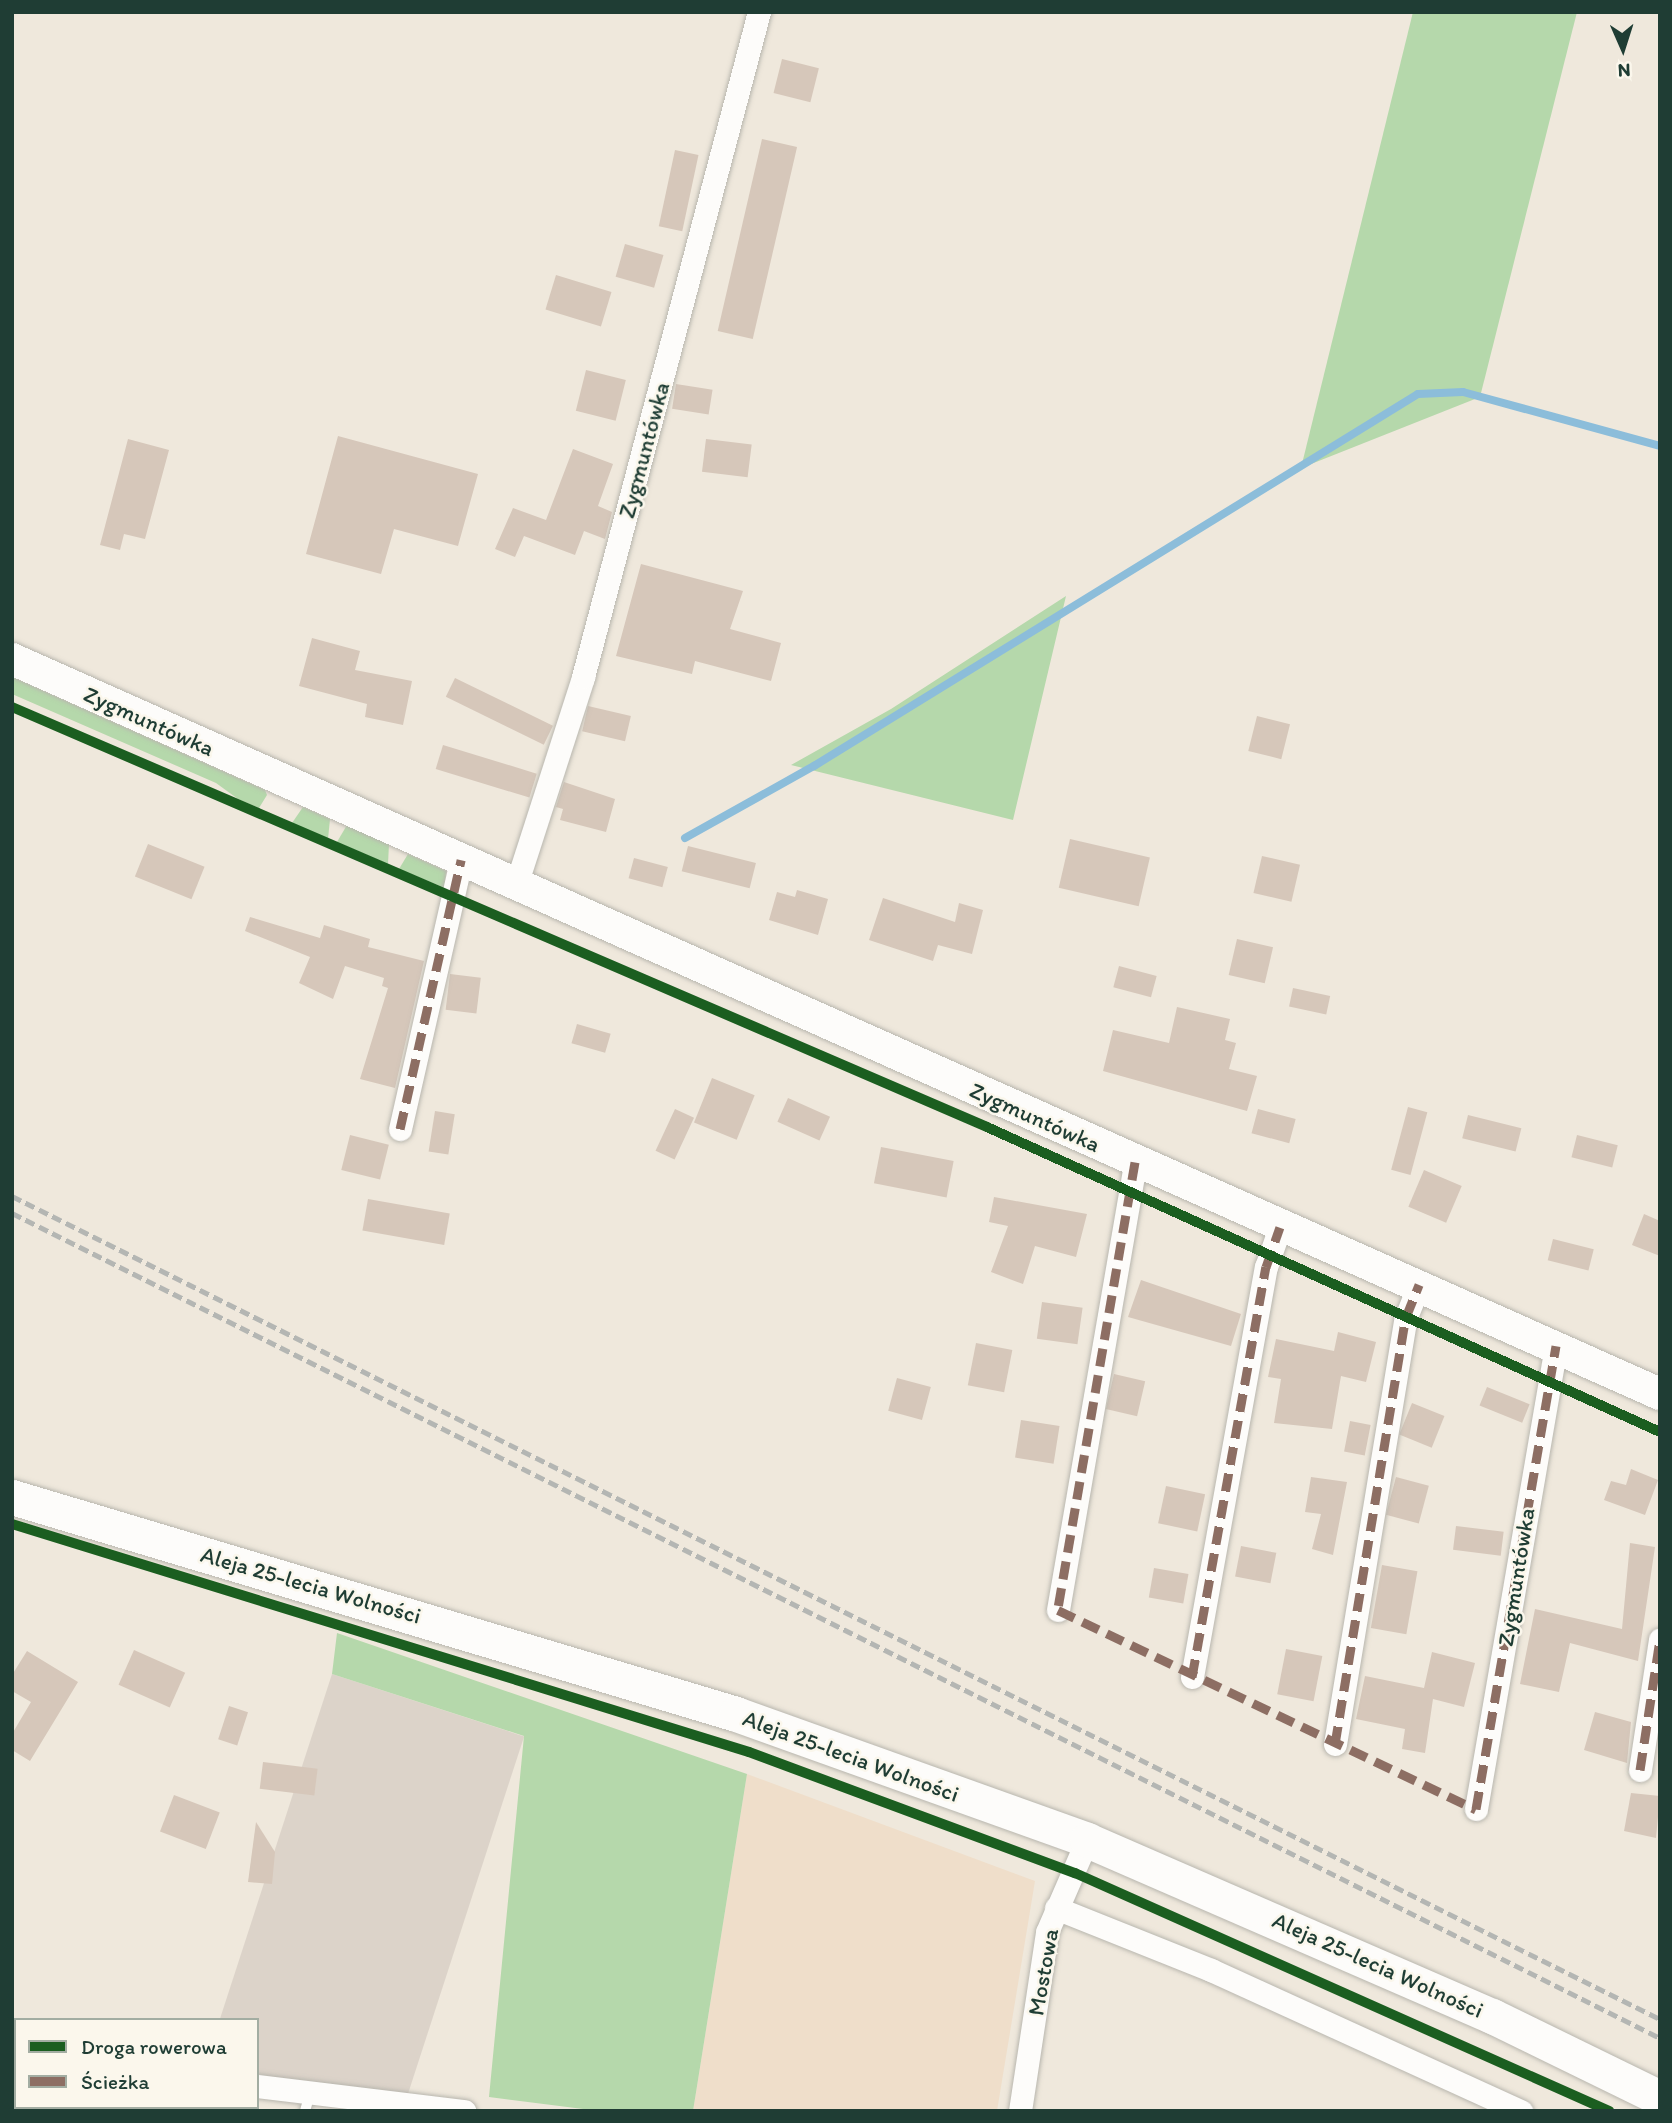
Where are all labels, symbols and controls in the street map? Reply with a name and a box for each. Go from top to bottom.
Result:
north arrow [1588,14,1658,84]
text: N [1617,59,1631,82]
street label: Zygmuntówka [613,379,675,521]
street label: Zygmuntówka [80,680,218,762]
street label: Zygmuntówka [966,1076,1104,1158]
street label: Zygmuntówka [1491,1506,1541,1648]
street label: Aleja 25-lecia Wolności [198,1540,424,1630]
street label: Aleja 25-lecia Wolności [740,1704,962,1808]
street label: Aleja 25-lecia Wolności [1269,1906,1487,2024]
street label: Mostowa [1022,1926,1064,2018]
legend [14,2018,259,2109]
text: Droga rowerowa [81,2034,227,2059]
text: Ścieżka [81,2069,149,2094]

